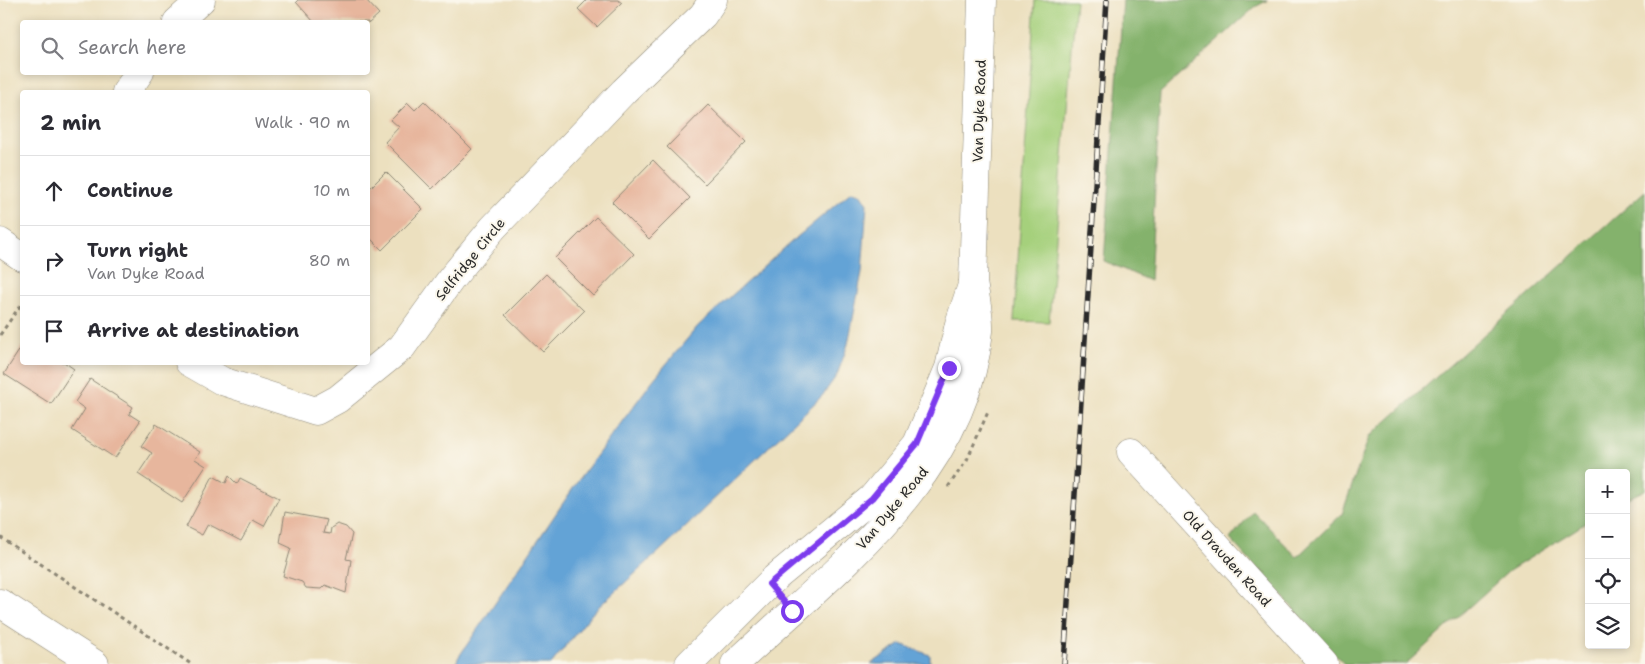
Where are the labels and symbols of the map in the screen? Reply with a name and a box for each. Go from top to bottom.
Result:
street label: Van Dyke Road [968,59,990,163]
street label: Selfridge Circle [431,214,509,304]
route end [938,357,961,380]
street label: Van Dyke Road [852,463,932,553]
street label: Old Drauden Road [1179,506,1275,610]
route start [781,600,804,623]

